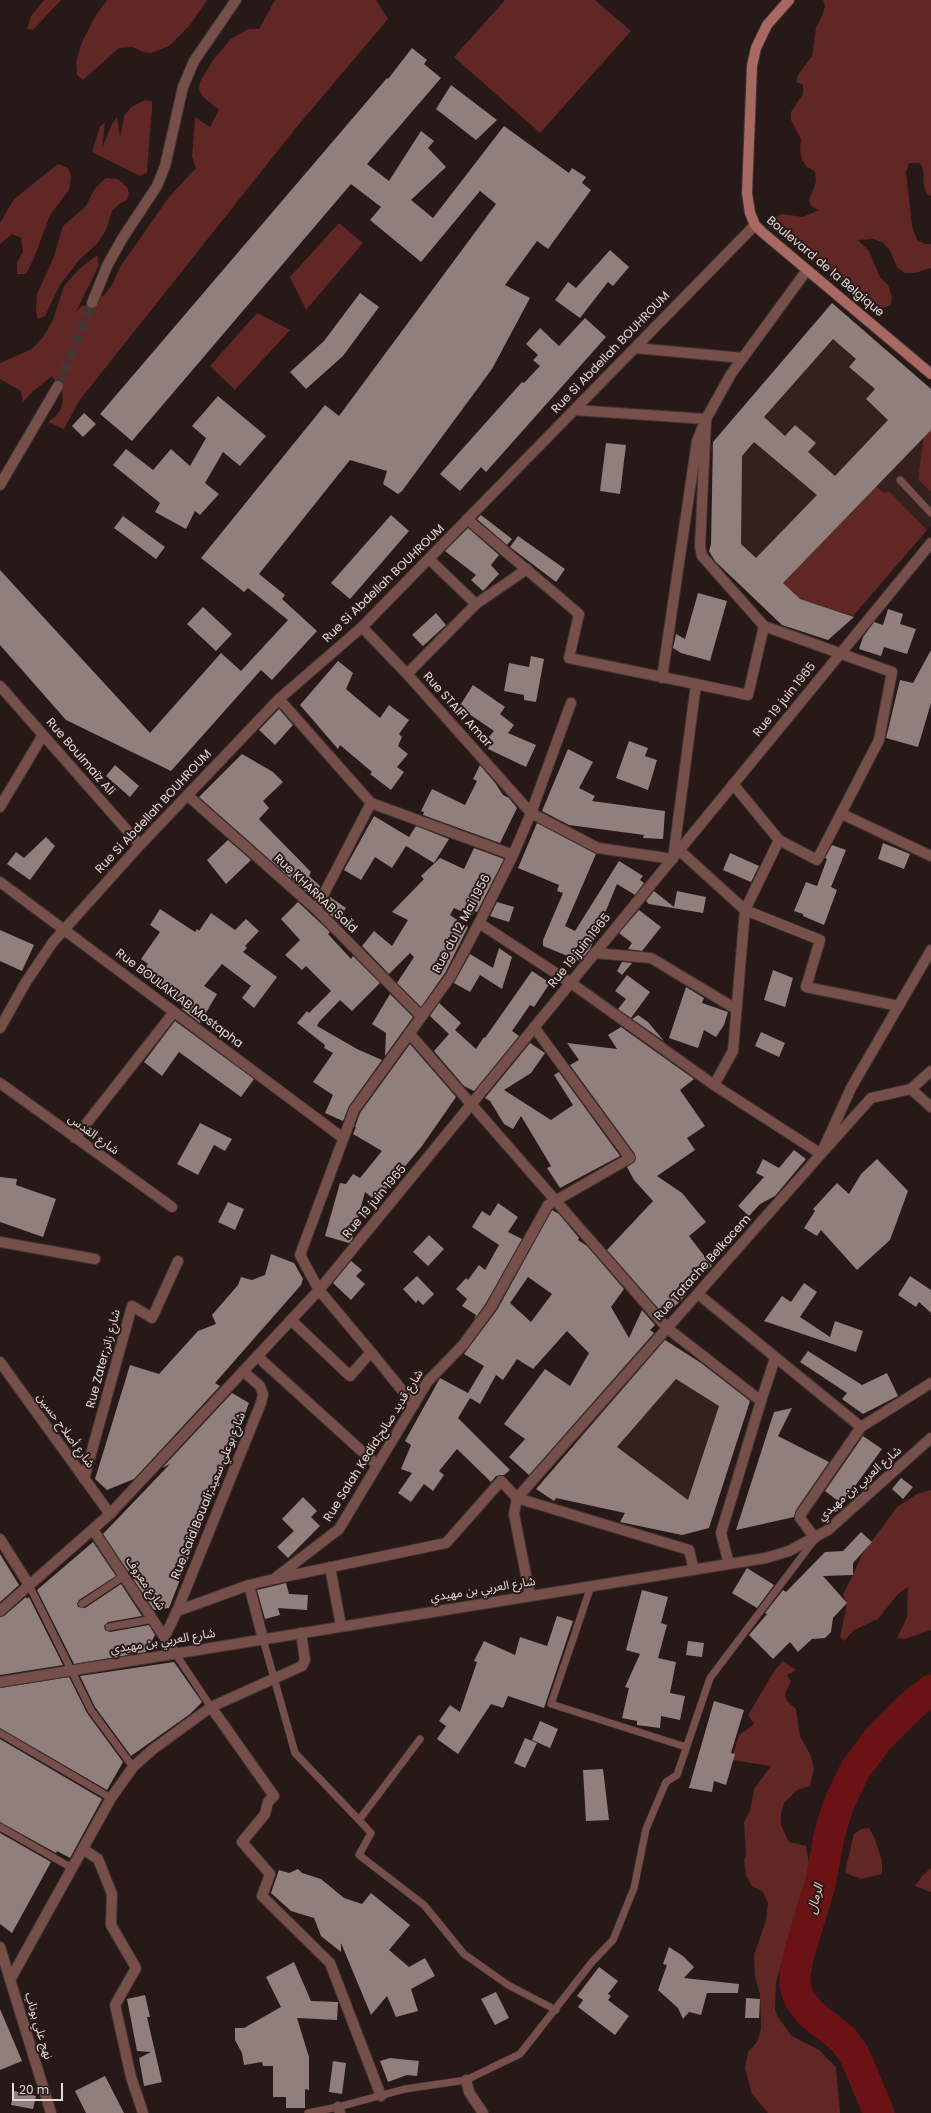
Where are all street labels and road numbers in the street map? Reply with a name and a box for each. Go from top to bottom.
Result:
street label: Boulevard de la Belgique [763,214,887,320]
street label: Rue Si Abdellah BOUHROUM [549,289,673,417]
street label: Rue Si Abdellah BOUHROUM [320,522,448,646]
street label: Rue 19 juin 1965 [751,660,819,740]
street label: Rue STAIFI Amar [420,670,494,750]
street label: Rue Boulmaïz Ali [43,716,117,798]
street label: Rue Si Abdellah BOUHROUM [93,747,215,877]
street label: Rue KHARRAB SaÏd [270,852,360,936]
street label: Rue du 12 Mai 1956 [430,872,494,976]
street label: Rue 19 juin 1965 [546,911,614,991]
street label: Rue BOULAKLAB Mostapha [113,946,245,1052]
street label: شارع القدس [65,1112,121,1158]
street label: Rue 19 juin 1965 [340,1162,410,1242]
street label: Rue Tatache Belkacem [652,1212,754,1324]
street label: Rue Zater;شارع زاتر [84,1308,124,1410]
street label: Rue Salah Kedid;شارع قديد صالح [321,1367,427,1525]
street label: شارع أصلاح حسين [33,1391,97,1471]
street label: Rue Saïd Bouali;شارع بوعلي سعيد [169,1410,249,1582]
street label: شارع العربي بن مهيدي [815,1444,905,1524]
street label: شارع معروف [122,1555,168,1613]
street label: شارع العربي بن مهيدي [430,1575,536,1605]
street label: شارع العربي بن مهيدي [110,1627,216,1657]
street label: نهج علي بوناب [21,1991,55,2061]

